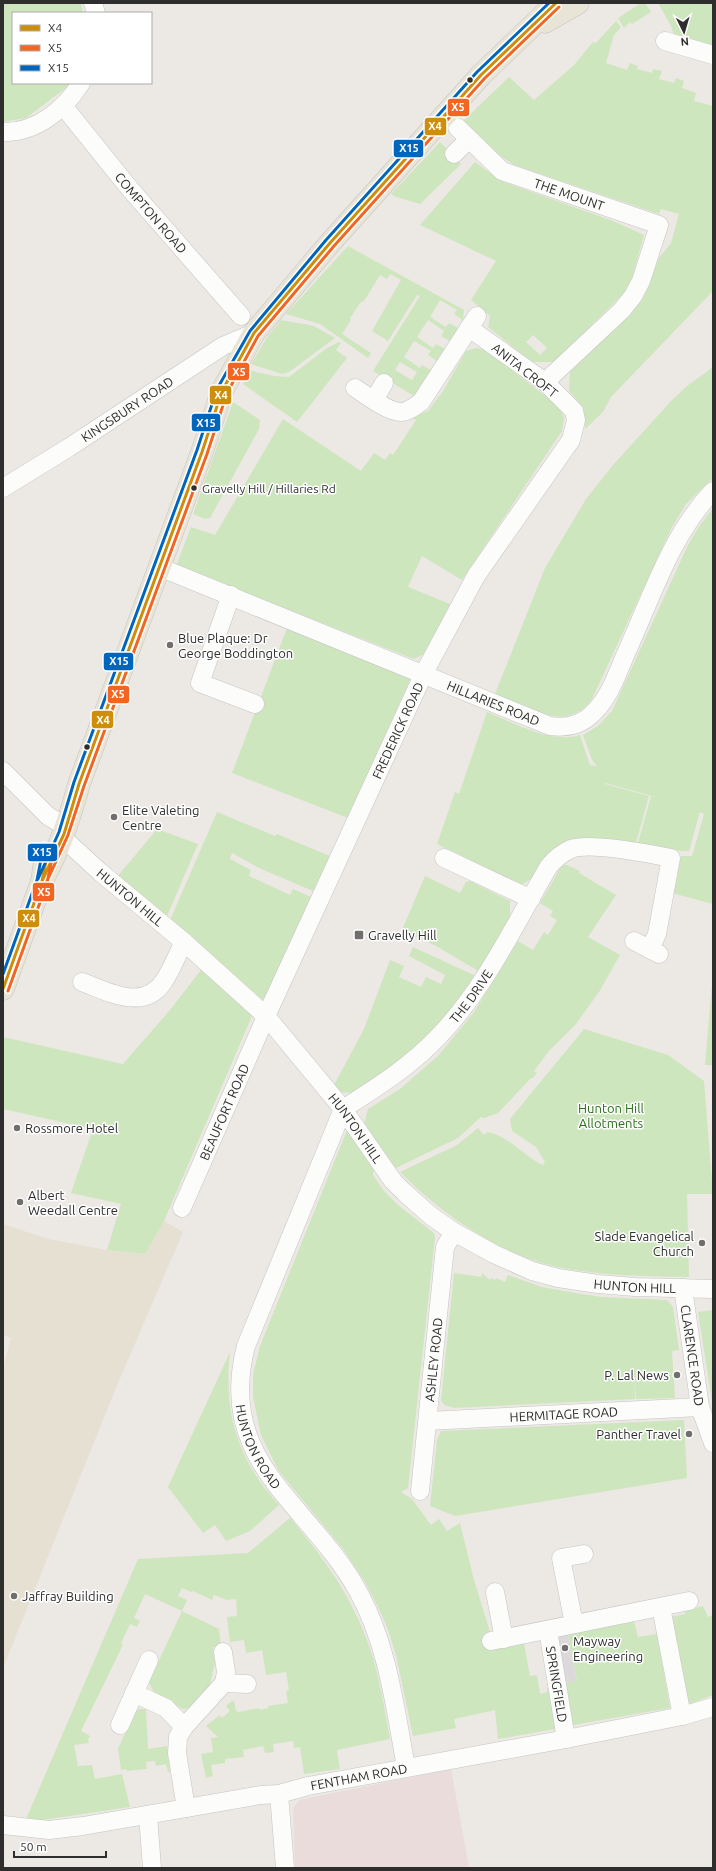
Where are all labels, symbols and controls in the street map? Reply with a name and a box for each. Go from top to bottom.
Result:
legend [12,12,152,84]
north arrow [664,12,704,52]
text: X4 [48,21,62,34]
text: N [680,36,689,48]
text: X5 [48,41,62,54]
text: X15 [48,61,69,74]
unlabelled marker [465,75,475,85]
line badge: X5 [447,98,470,117]
text: X5 [451,101,465,113]
line badge: X4 [424,117,447,136]
text: X4 [428,120,442,132]
line badge: X15 [393,139,424,158]
text: X15 [399,142,419,154]
street label: COMPTON ROAD [112,170,190,256]
street label: THE MOUNT [532,176,606,213]
street label: ANITA CROFT [489,340,561,400]
line badge: X5 [227,362,250,381]
text: X5 [232,366,246,378]
street label: KINGSBURY ROAD [78,374,176,444]
line badge: X4 [209,385,232,405]
text: X4 [214,389,228,401]
line badge: X15 [191,413,221,432]
text: X15 [196,417,216,429]
place label: Gravelly Hill / Hillaries Rd [202,482,336,495]
marker: Gravelly Hill / Hillaries Rd [189,483,199,493]
place label: Blue Plaque: Dr George Boddington [178,631,293,660]
marker: Blue Plaque: Dr George Boddington [165,640,175,650]
line badge: X15 [103,652,134,671]
text: X15 [109,655,129,667]
street label: HILLARIES ROAD [445,678,542,728]
street label: FREDERICK ROAD [369,680,426,781]
line badge: X5 [107,685,130,704]
text: X5 [111,688,125,700]
line badge: X4 [91,710,114,729]
text: X4 [96,714,110,726]
unlabelled marker [82,742,92,752]
place label: Elite Valeting Centre [122,803,200,832]
marker: Elite Valeting Centre [109,812,119,822]
line badge: X15 [27,843,58,862]
text: X15 [32,846,52,858]
street label: HUNTON HILL [94,865,167,929]
line badge: X5 [32,882,55,902]
text: X5 [37,886,51,898]
line badge: X4 [17,909,40,928]
text: X4 [22,912,36,924]
place label: Gravelly Hill [368,928,437,942]
marker: Gravelly Hill [353,929,365,941]
street label: THE DRIVE [447,967,495,1026]
street label: BEAUFORT ROAD [197,1061,252,1162]
street label: HUNTON HILL [326,1090,385,1166]
park label: Hunton Hill Allotments [578,1101,645,1130]
place label: Rossmore Hotel [25,1121,119,1135]
marker: Rossmore Hotel [12,1123,22,1133]
place label: Albert Weedall Centre [28,1188,118,1217]
marker: Albert Weedall Centre [15,1197,25,1207]
place label: Slade Evangelical Church [594,1229,695,1258]
marker: Slade Evangelical Church [697,1238,707,1248]
street label: HUNTON HILL [593,1277,676,1295]
street label: CLARENCE ROAD [678,1304,707,1407]
street label: ASHLEY ROAD [422,1317,445,1403]
place label: P. Lal News [604,1368,669,1382]
marker: P. Lal News [672,1370,682,1380]
street label: HUNTON ROAD [234,1403,284,1492]
street label: HERMITAGE ROAD [509,1404,618,1424]
place label: Panther Travel [596,1427,682,1441]
marker: Panther Travel [684,1429,694,1439]
place label: Jaffray Building [22,1589,114,1603]
marker: Jaffray Building [9,1591,19,1601]
place label: Mayway Engineering [573,1634,643,1663]
marker: Mayway Engineering [560,1643,570,1653]
street label: SPRINGFIELD [544,1645,570,1724]
street label: FENTHAM ROAD [309,1761,408,1792]
scale bar [14,1833,106,1859]
text: 50 m [20,1840,47,1853]

